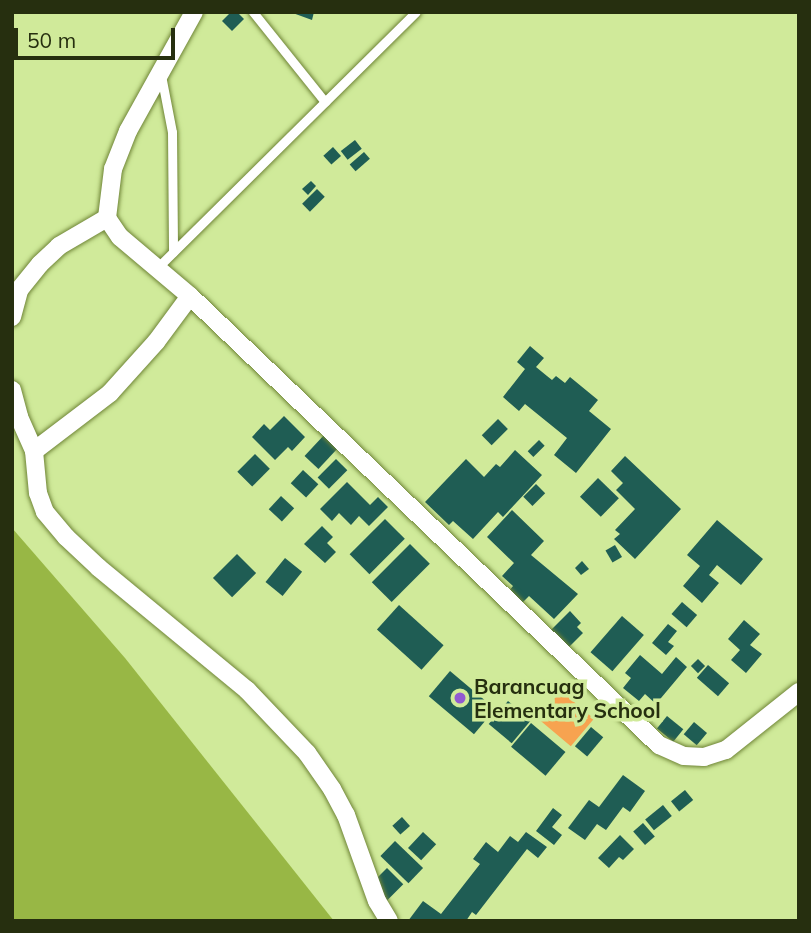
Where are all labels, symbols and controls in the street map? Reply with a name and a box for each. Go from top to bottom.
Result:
scale bar [18,14,178,58]
text: 50 m [27,27,76,53]
place label: Barancuag Elementary School [474,673,661,723]
marker: Barancuag Elementary School [452,690,468,706]

